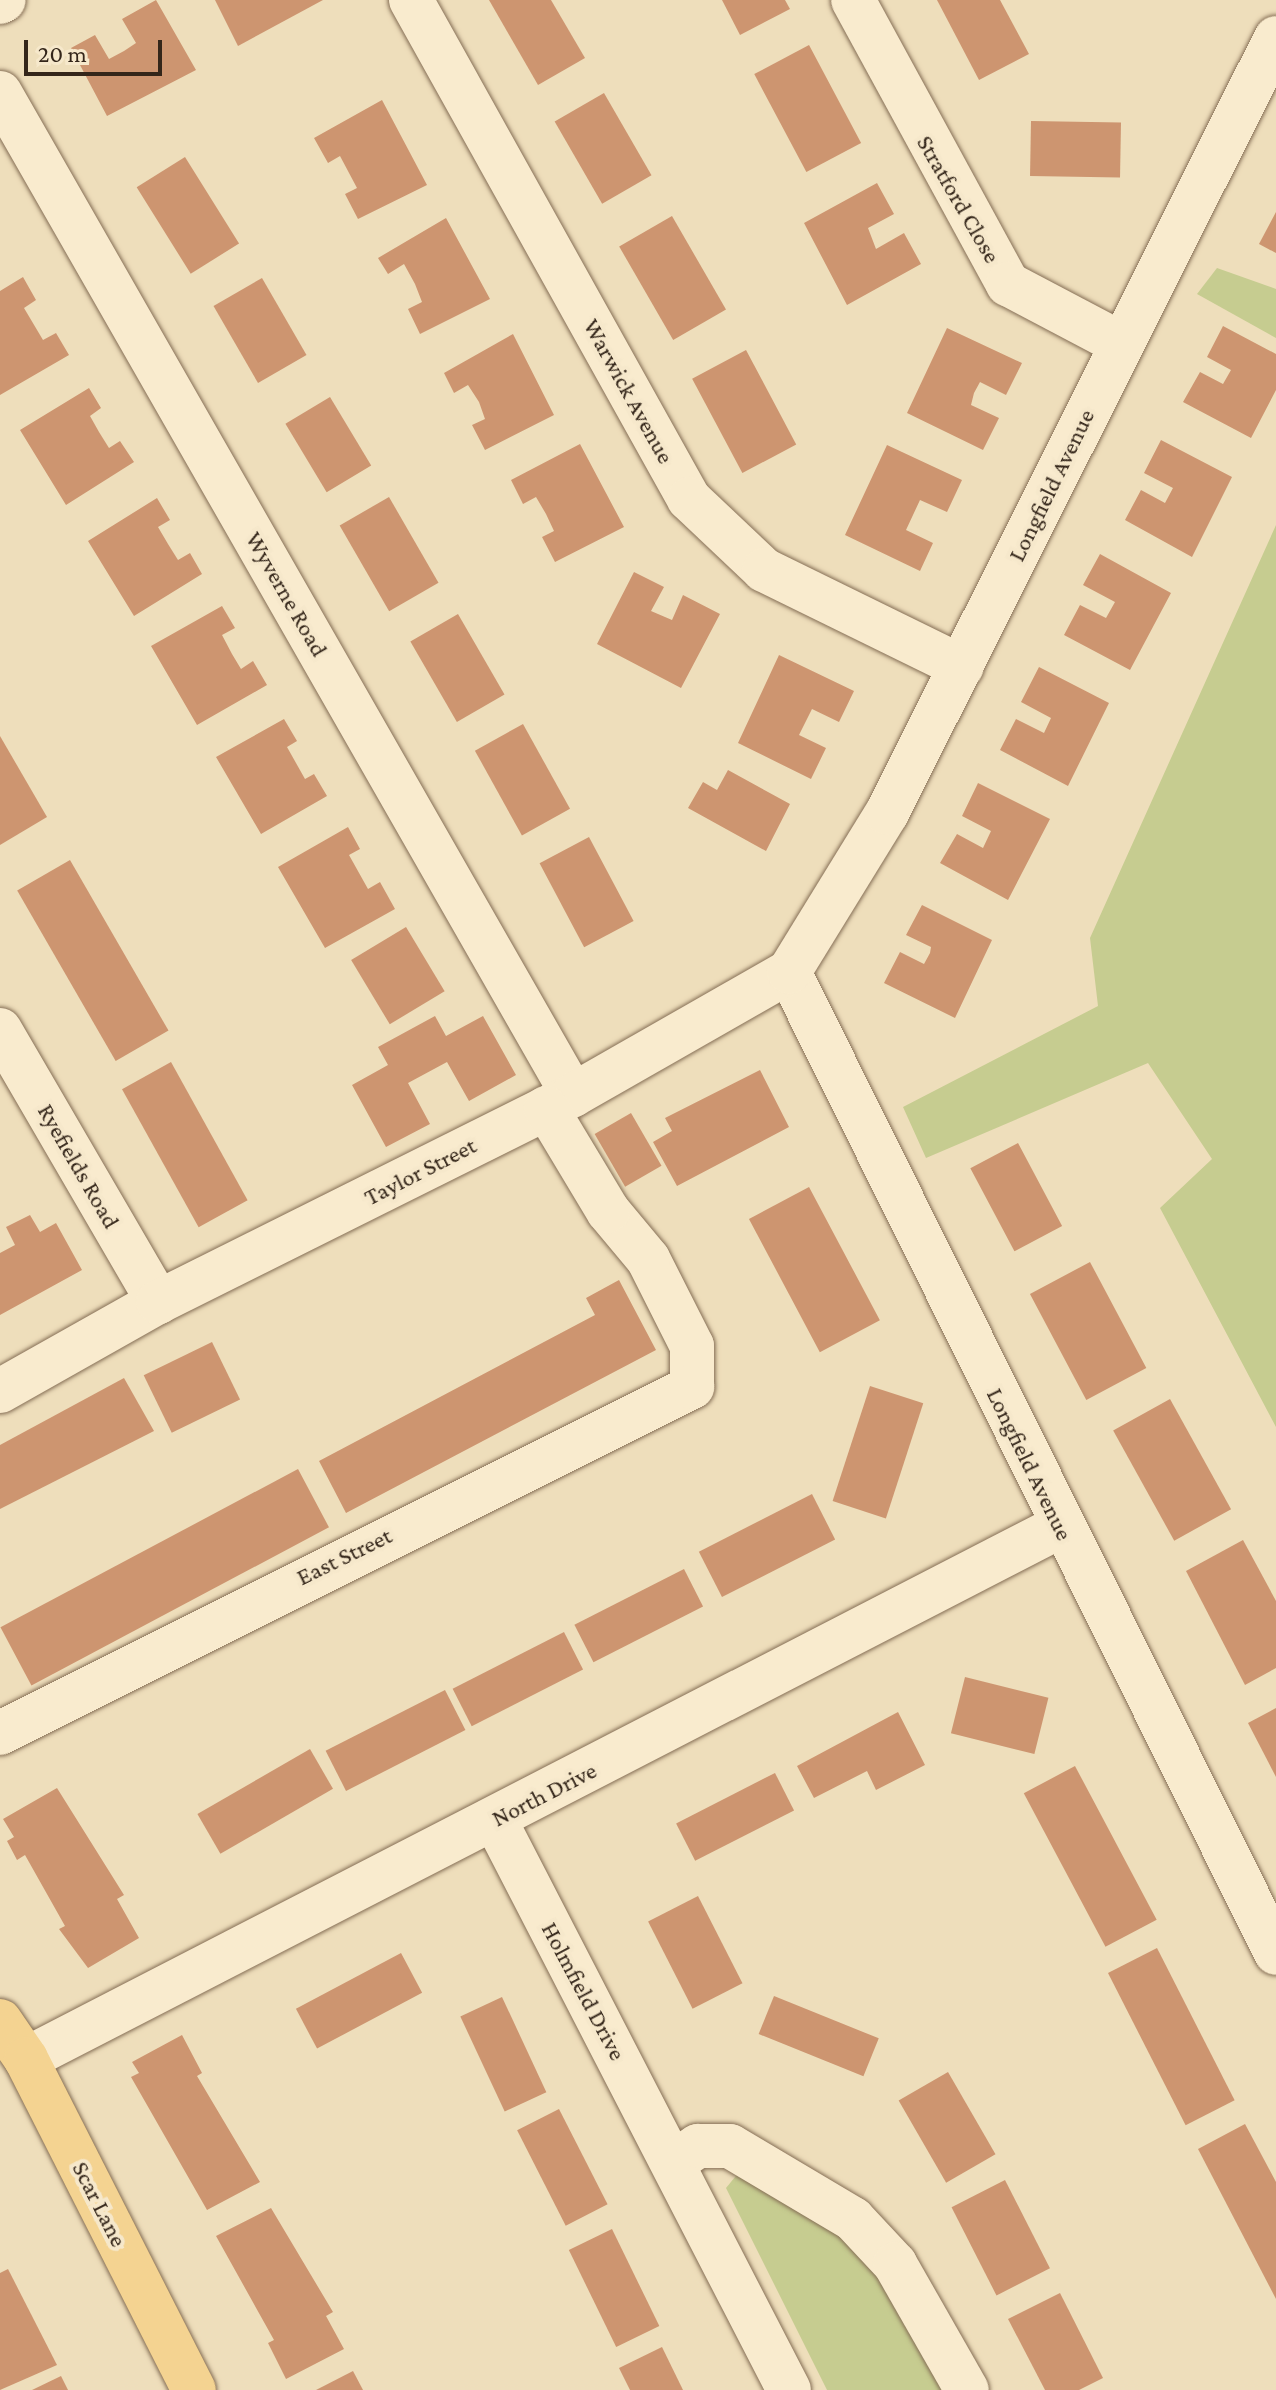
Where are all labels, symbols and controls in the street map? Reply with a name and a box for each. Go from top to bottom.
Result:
scale bar [28,24,166,74]
text: 20 m [38,40,87,67]
street label: Stratford Close [911,130,1007,268]
street label: Warwick Avenue [577,314,681,468]
street label: Longfield Avenue [1002,404,1100,566]
street label: Wyverne Road [240,526,334,662]
street label: Ryefields Road [32,1099,126,1233]
street label: Taylor Street [359,1131,481,1211]
street label: Longfield Avenue [981,1383,1079,1545]
street label: East Street [292,1521,396,1591]
street label: North Drive [487,1755,601,1833]
street label: Holmfield Drive [536,1917,632,2065]
street label: Scar Lane [66,2157,134,2251]

